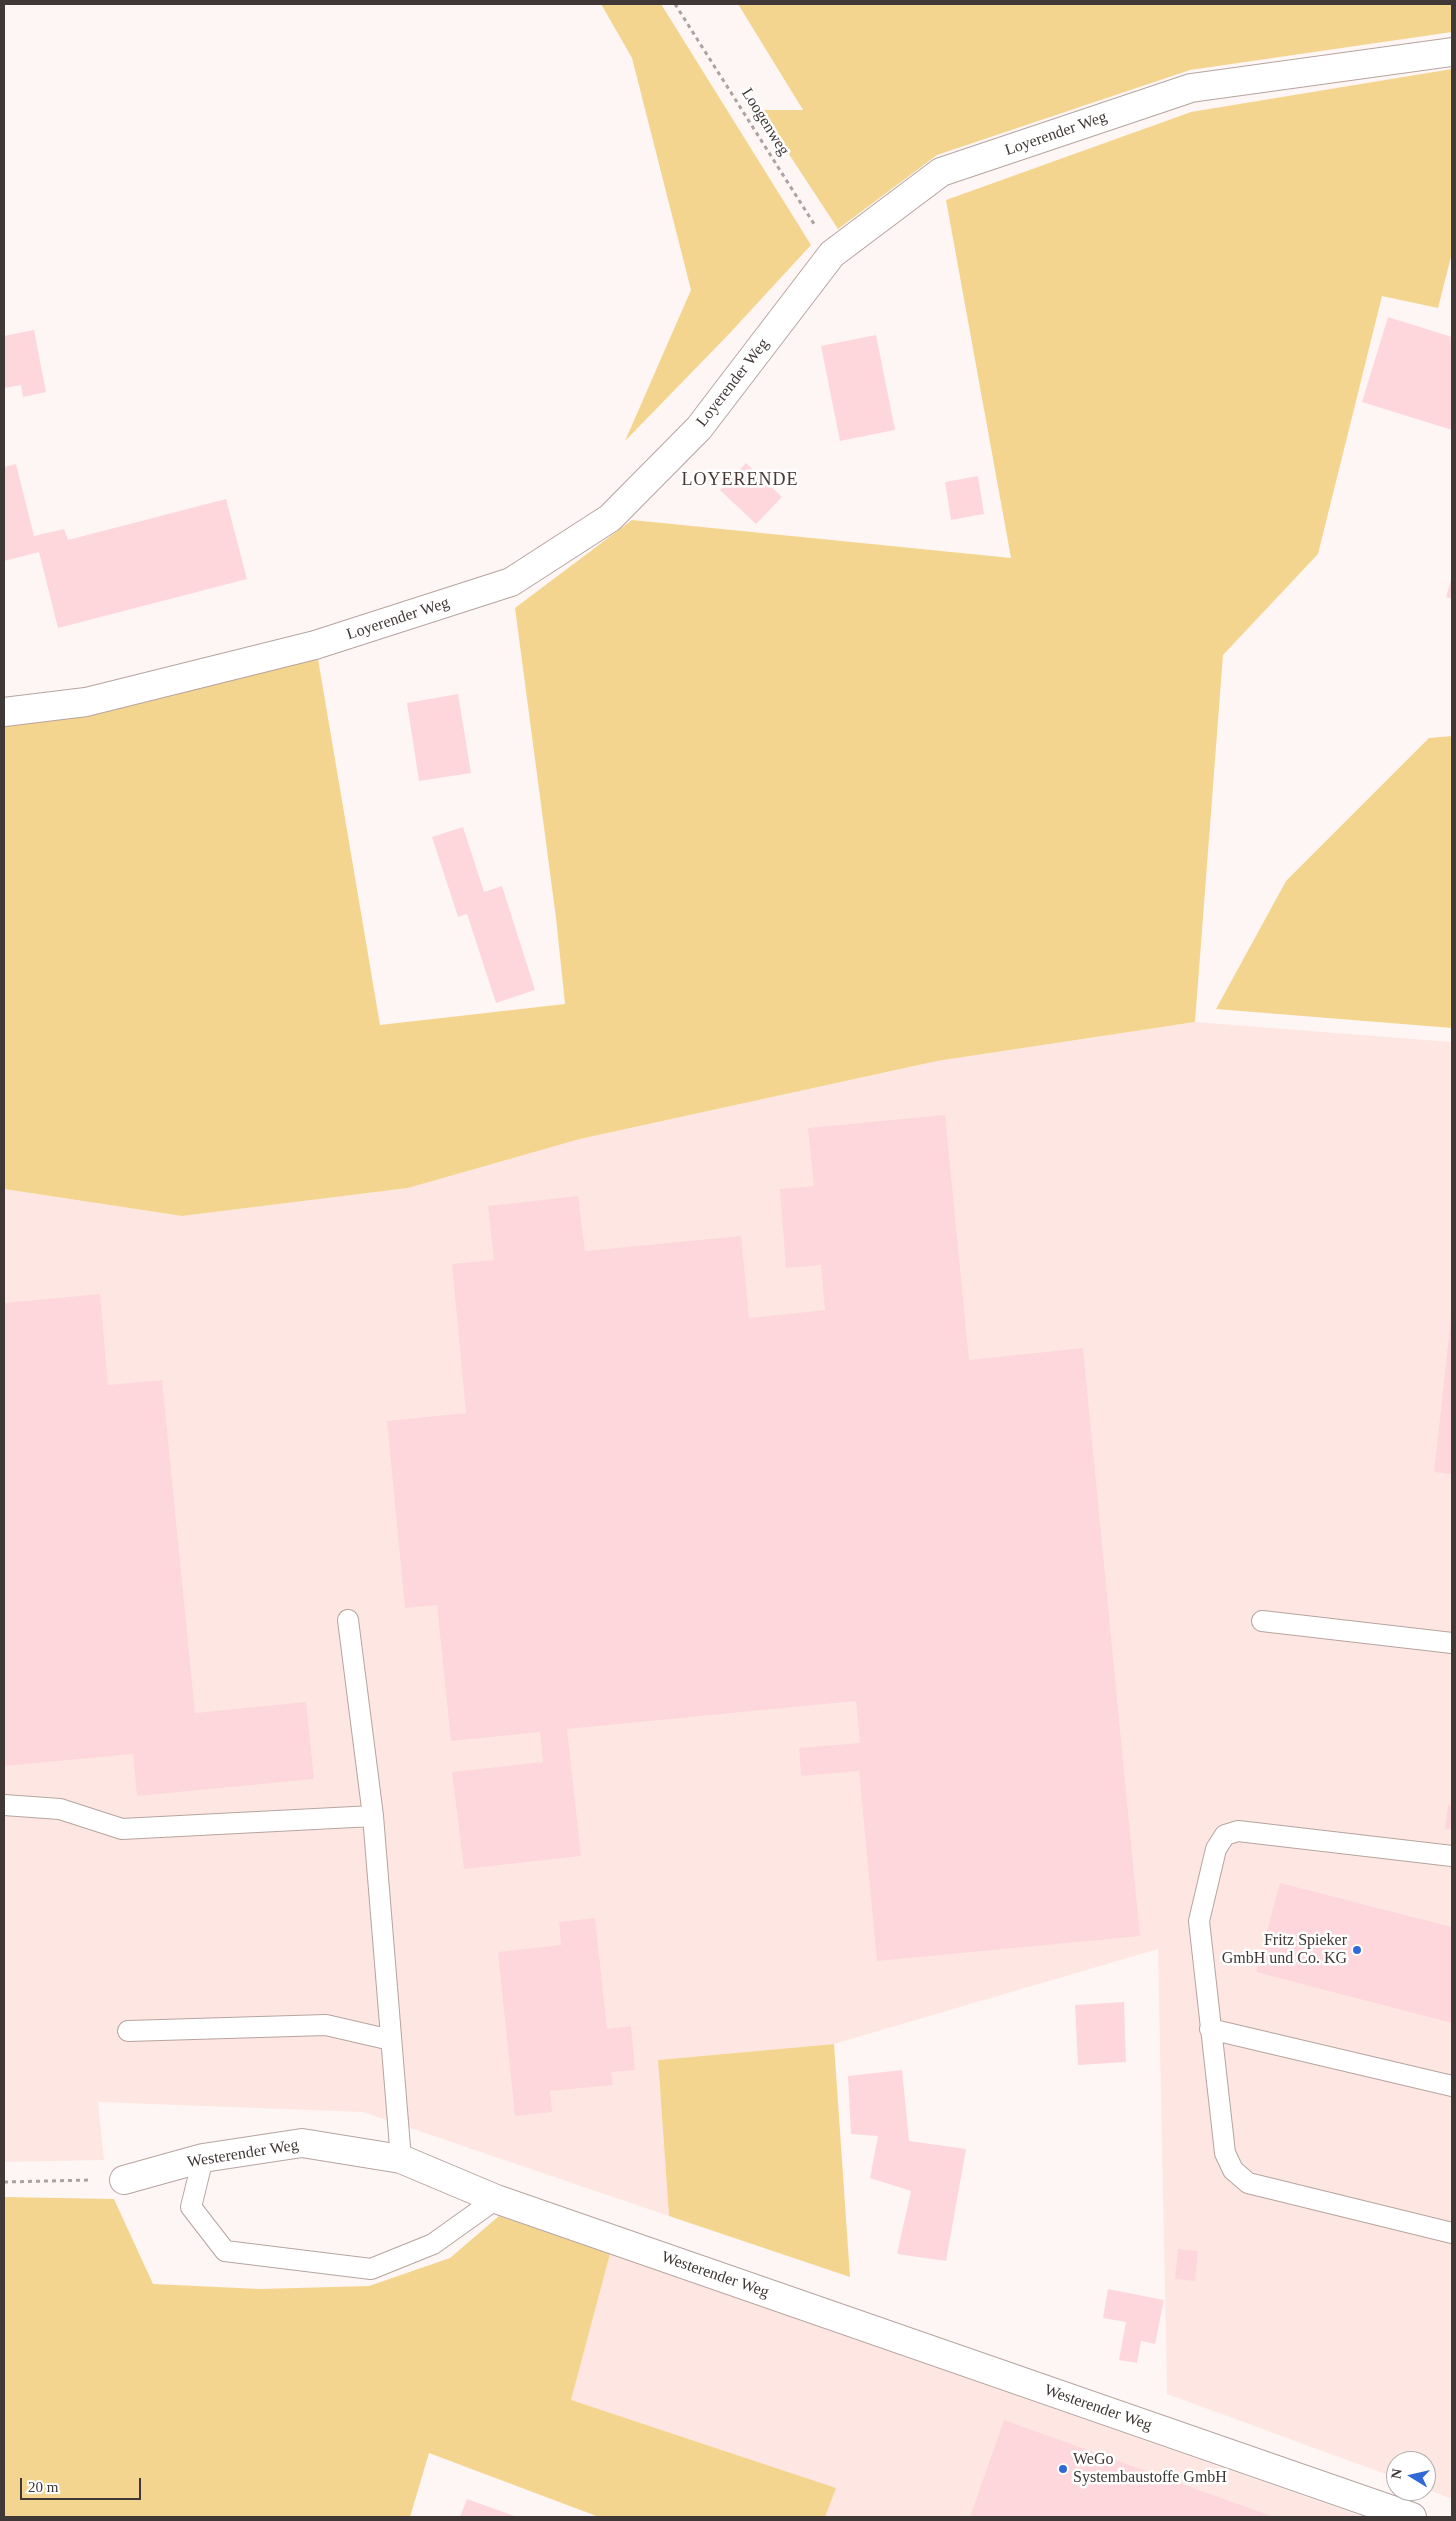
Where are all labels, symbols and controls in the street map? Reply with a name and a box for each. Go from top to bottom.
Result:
street label: Loogenweg [737,85,793,159]
street label: Loyerender Weg [1002,108,1110,160]
street label: Loyerender Weg [693,335,773,431]
district label: LOYERENDE [680,469,800,491]
street label: Loyerender Weg [344,593,452,645]
place label: Fritz Spieker GmbH und Co. KG [1222,1931,1347,1969]
marker: Fritz Spieker GmbH und Co. KG [1351,1944,1363,1956]
street label: Westerender Weg [186,2136,300,2172]
street label: Westerender Weg [659,2248,771,2302]
street label: Westerender Weg [1042,2381,1154,2435]
place label: WeGo Systembaustoffe GmbH [1073,2450,1227,2488]
north arrow [1386,2451,1436,2501]
marker: WeGo Systembaustoffe GmbH [1057,2463,1069,2475]
scale bar [22,2468,144,2500]
text: N [1388,2468,1405,2480]
text: 20 m [28,2479,58,2495]

